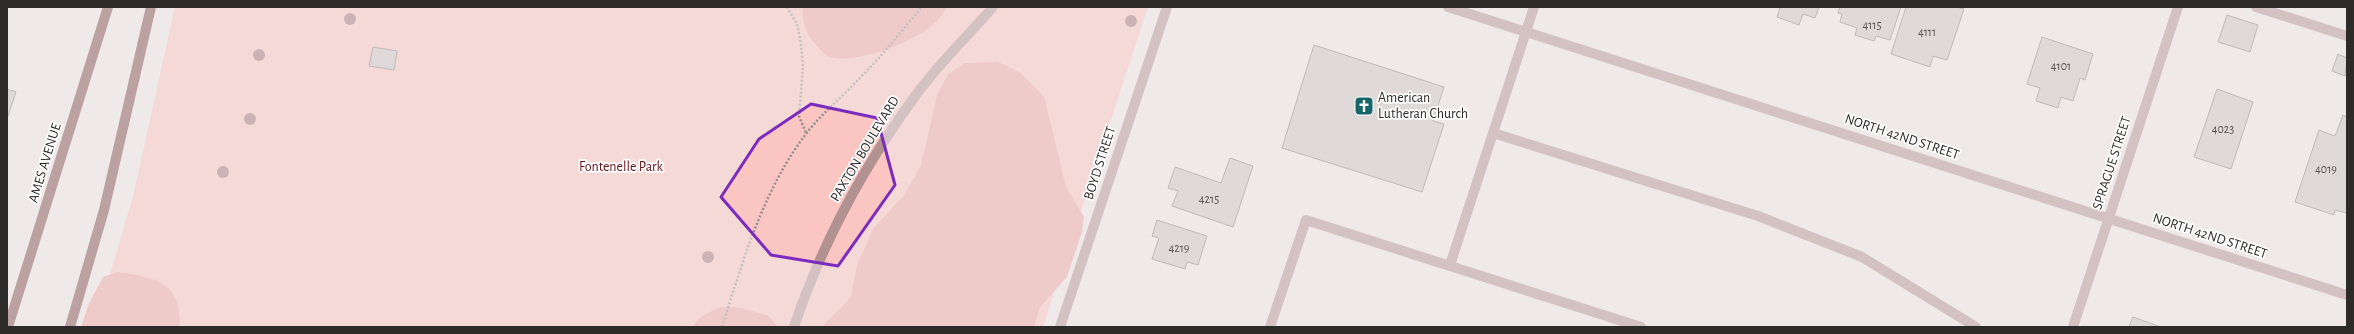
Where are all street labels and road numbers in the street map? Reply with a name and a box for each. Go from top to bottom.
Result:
street label: PAXTON BOULEVARD [828,94,902,204]
street label: NORTH 42ND STREET [1843,112,1961,162]
street label: SPRAGUE STREET [2090,115,2134,211]
street label: AMES AVENUE [26,121,64,204]
street label: BOYD STREET [1082,125,1118,201]
street label: NORTH 42ND STREET [2151,211,2269,261]

